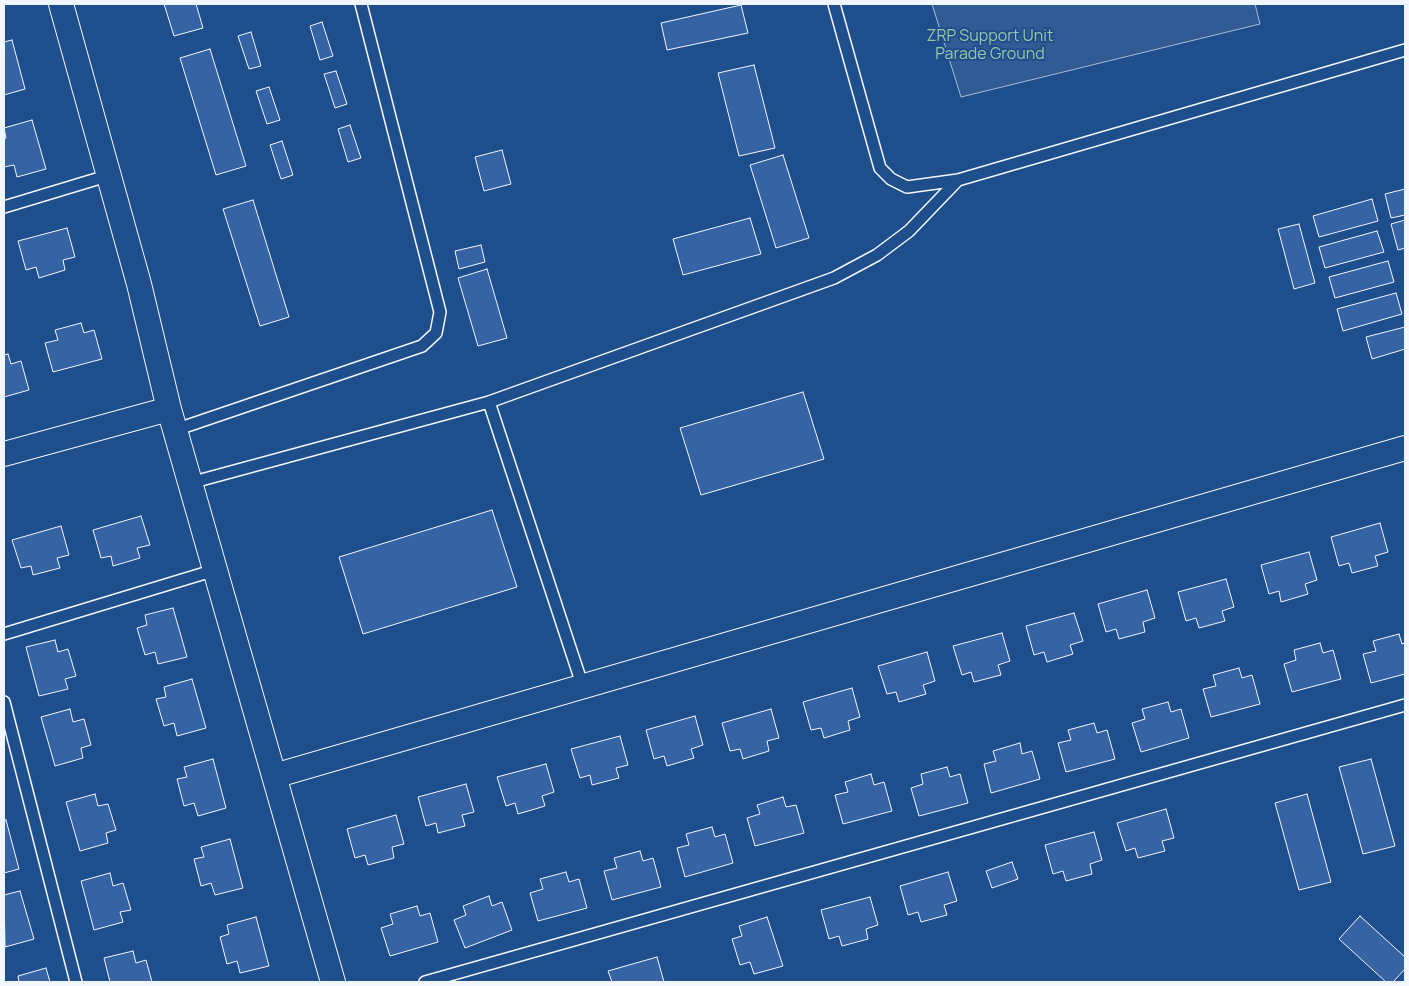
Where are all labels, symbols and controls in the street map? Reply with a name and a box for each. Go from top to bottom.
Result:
park label: ZRP Support Unit Parade Ground [927,27,1053,65]

